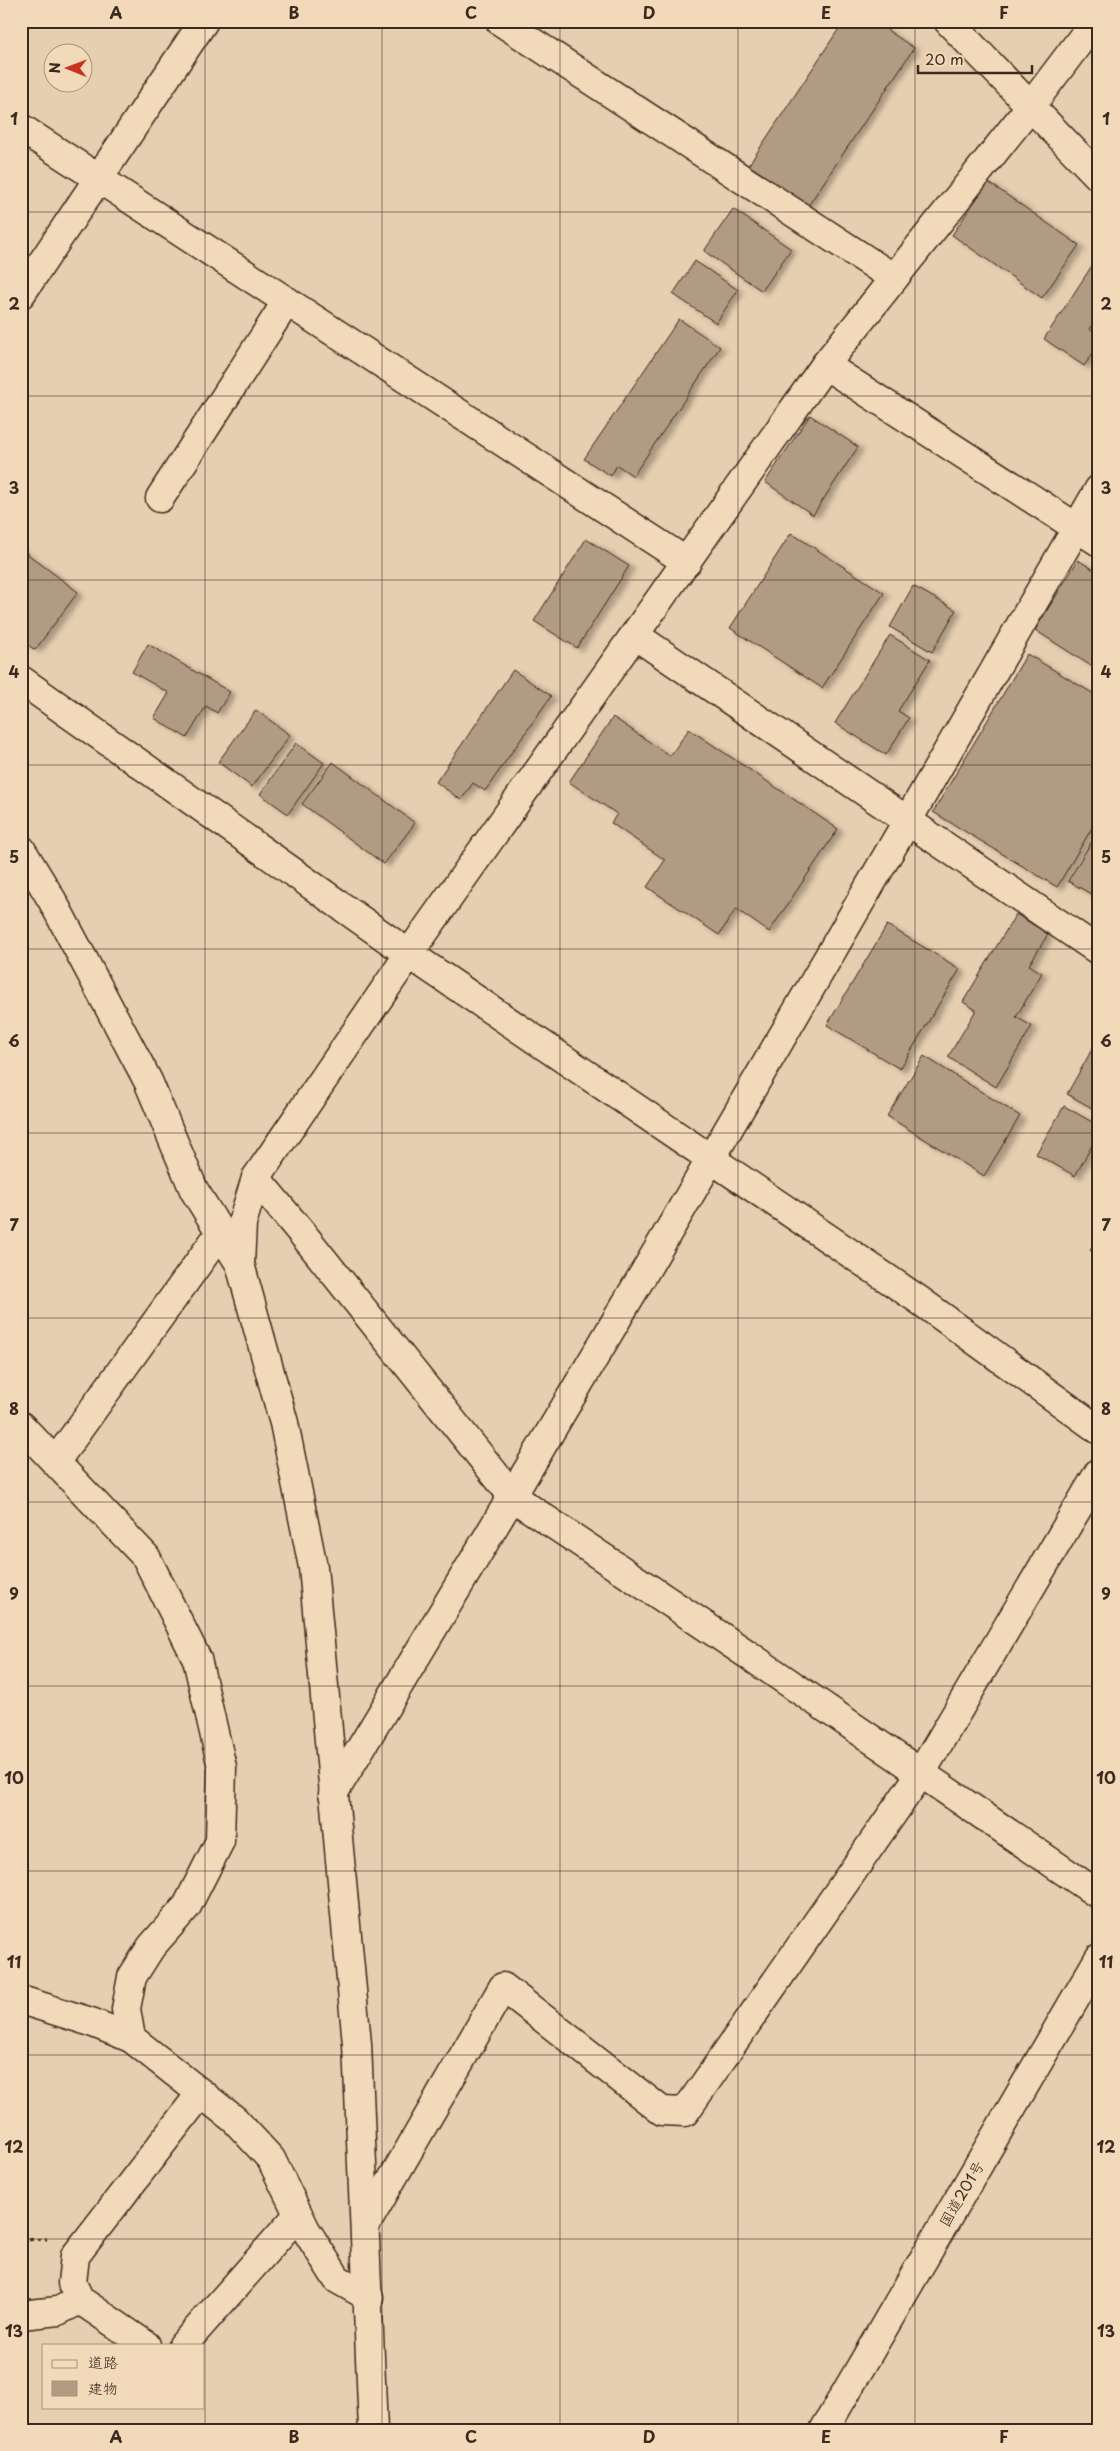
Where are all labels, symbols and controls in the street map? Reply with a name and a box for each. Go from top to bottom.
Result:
text: A [110,0,123,24]
text: B [289,0,300,24]
text: C [465,0,477,24]
text: D [643,0,655,24]
text: E [821,0,831,24]
text: F [999,0,1009,24]
north arrow [42,42,92,92]
scale bar [918,42,1031,74]
text: 20 m [925,47,964,70]
text: N [44,62,65,73]
text: 1 [10,106,18,130]
text: 1 [1102,106,1110,130]
text: 2 [8,291,20,315]
text: 2 [1100,291,1112,315]
text: 3 [9,475,19,499]
text: 3 [1101,475,1111,499]
text: 4 [9,659,20,683]
text: 4 [1101,659,1112,683]
text: 5 [9,844,19,868]
text: 5 [1101,844,1111,868]
text: 6 [8,1028,20,1052]
text: 6 [1100,1028,1112,1052]
text: 7 [9,1212,19,1236]
text: 7 [1101,1212,1111,1236]
text: 8 [9,1396,19,1420]
text: 8 [1101,1396,1111,1420]
text: 9 [9,1581,19,1605]
text: 9 [1101,1581,1111,1605]
text: 10 [4,1765,24,1789]
text: 10 [1096,1765,1116,1789]
text: 11 [7,1949,21,1973]
text: 11 [1099,1949,1113,1973]
text: 12 [5,2134,23,2158]
text: 12 [1097,2134,1115,2158]
street label: 国道201号 [932,2156,989,2231]
text: 13 [5,2318,23,2342]
text: 13 [1097,2318,1115,2342]
legend [42,2344,205,2408]
text: 道路 [88,2350,118,2373]
text: 建物 [88,2376,118,2399]
text: A [110,2424,123,2448]
text: B [289,2424,300,2448]
text: C [465,2424,477,2448]
text: D [643,2424,655,2448]
text: E [821,2424,831,2448]
text: F [999,2424,1009,2448]

